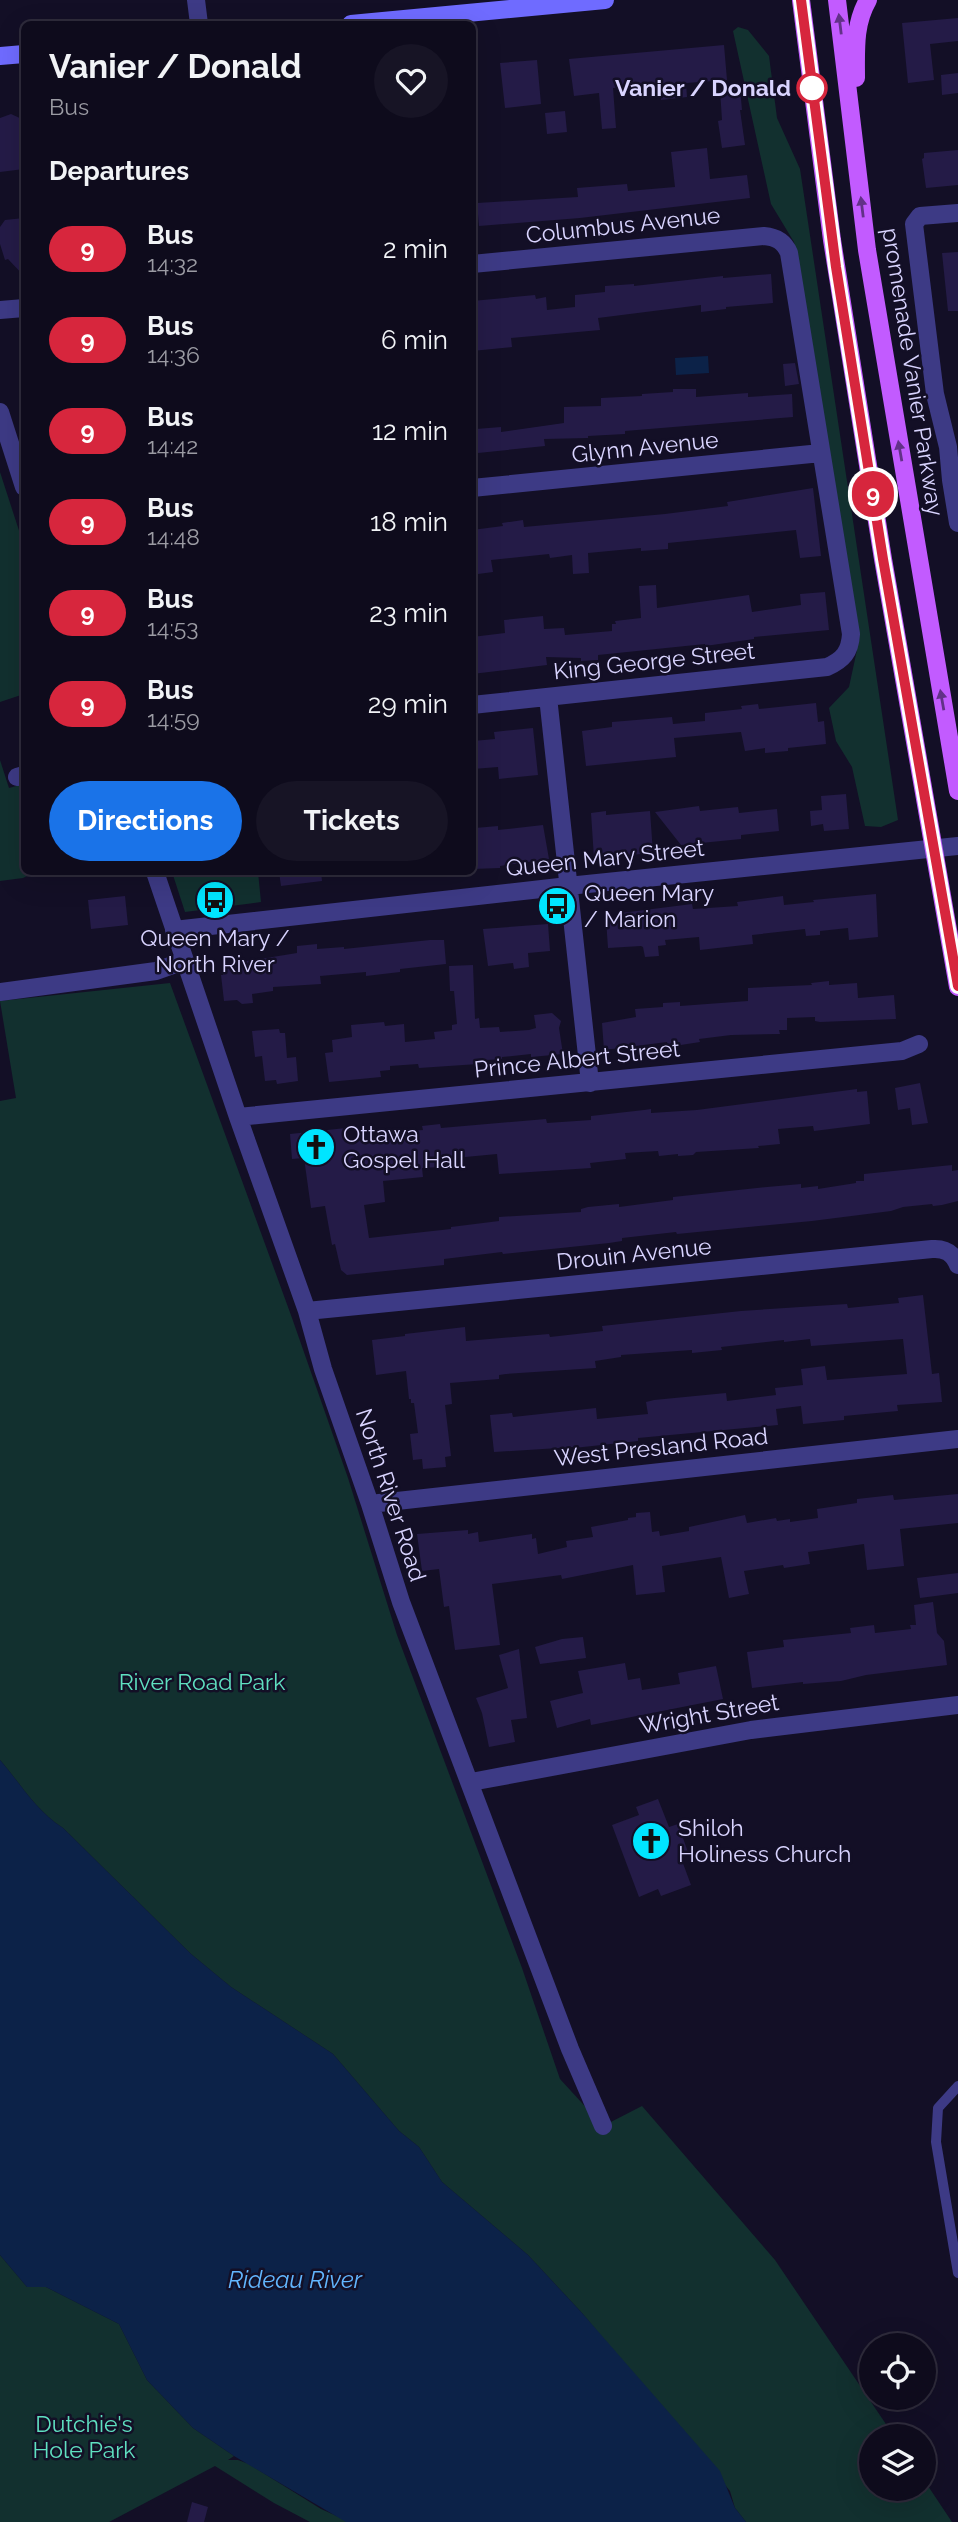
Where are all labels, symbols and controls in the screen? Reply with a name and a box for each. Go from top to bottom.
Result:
one-way arrow [835,13,846,35]
button: heart [374,44,448,118]
text: Vanier / Donald [49,47,302,86]
marker: Vanier / Donald [797,73,827,103]
place label: Vanier / Donald [615,74,791,101]
text: Bus [49,93,89,120]
text: Departures [49,156,189,186]
one-way arrow [856,196,867,218]
street label: Columbus Avenue [524,201,721,248]
text: Bus [147,220,194,250]
street label: promenade Vanier Parkway [877,226,950,518]
text: 9 [80,234,95,263]
text: 2 min [383,234,448,264]
text: 14:32 [147,250,198,277]
text: Bus [147,311,194,341]
text: 9 [80,325,95,354]
text: 6 min [381,325,448,355]
text: 14:36 [147,341,200,368]
text: Bus [147,402,194,432]
text: 9 [80,416,95,445]
text: 12 min [372,416,448,446]
street label: Glynn Avenue [570,425,720,468]
text: 14:42 [147,432,198,459]
one-way arrow [894,440,905,462]
line badge: 9 [850,471,896,517]
text: 9 [866,479,880,508]
text: Bus [147,493,194,523]
text: 9 [80,507,95,536]
text: 18 min [370,507,448,537]
text: 14:48 [147,523,200,550]
text: Bus [147,584,194,614]
text: 9 [80,598,95,627]
text: 23 min [369,598,448,628]
text: 14:53 [147,614,199,641]
street label: King George Street [552,636,756,684]
text: Bus [147,675,194,705]
text: 9 [80,689,95,718]
text: 29 min [368,689,448,719]
one-way arrow [936,689,947,711]
text: 14:59 [147,705,200,732]
button: Directions [49,781,242,861]
button: Tickets [256,781,448,861]
street label: Queen Mary Street [504,834,706,881]
bus stop icon: Queen Mary / North River [194,879,236,921]
place label: Queen Mary / Marion [584,879,714,932]
bus stop icon: Queen Mary / Marion [536,885,578,927]
place label: Queen Mary / North River [140,924,290,977]
street label: Prince Albert Street [473,1034,682,1083]
place label: Ottawa Gospel Hall [343,1120,466,1173]
church icon: Ottawa Gospel Hall [295,1126,337,1168]
street label: Drouin Avenue [555,1232,713,1275]
street label: North River Road [351,1405,432,1585]
street label: West Presland Road [553,1422,769,1471]
park label: River Road Park [119,1668,285,1695]
street label: Wright Street [637,1688,781,1739]
place label: Shiloh Holiness Church [678,1814,851,1867]
church icon: Shiloh Holiness Church [630,1820,672,1862]
water label: Rideau River [228,2265,363,2294]
map controls [859,2333,936,2501]
button: locate [859,2333,936,2410]
park label: Dutchie's Hole Park [32,2410,136,2463]
button: layers [859,2424,936,2501]

